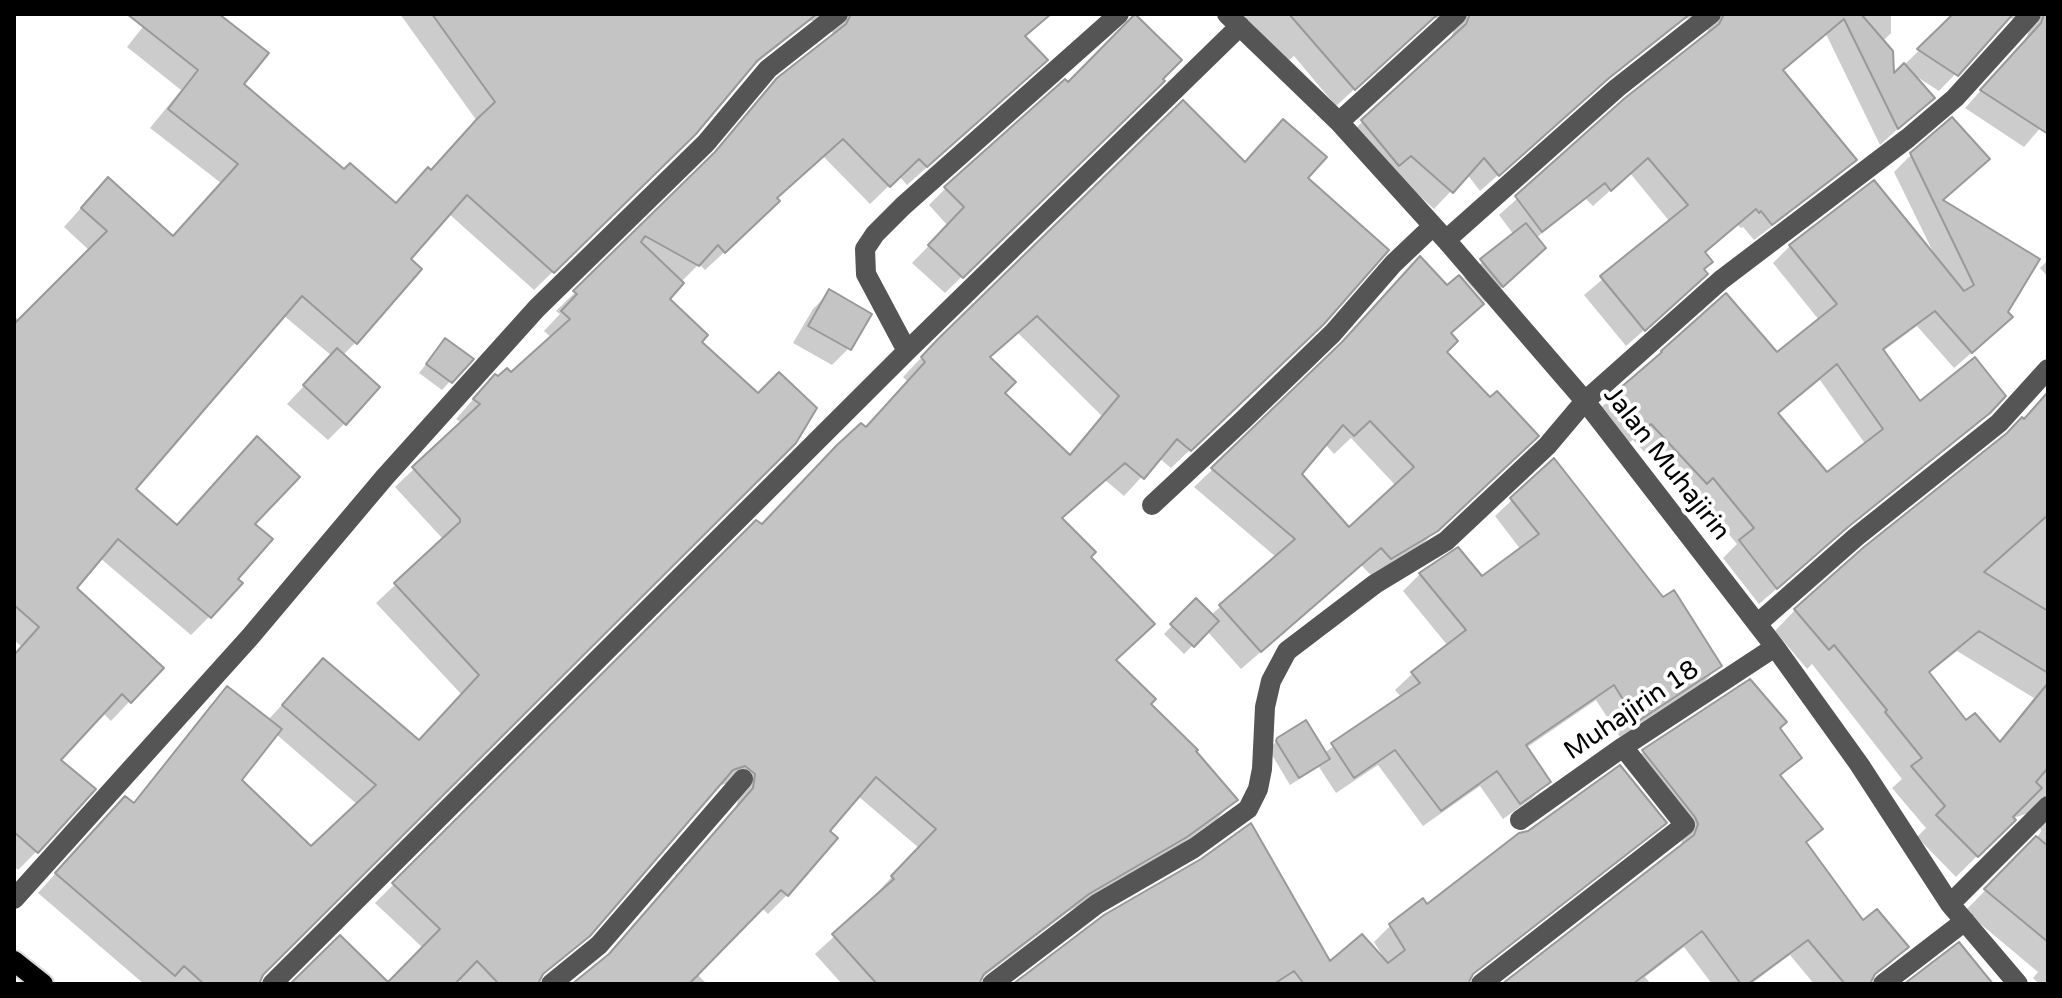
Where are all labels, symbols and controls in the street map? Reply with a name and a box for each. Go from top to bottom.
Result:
street label: Jalan Muhajirin [1596,381,1736,547]
street label: Muhajirin 18 [1559,655,1705,767]

